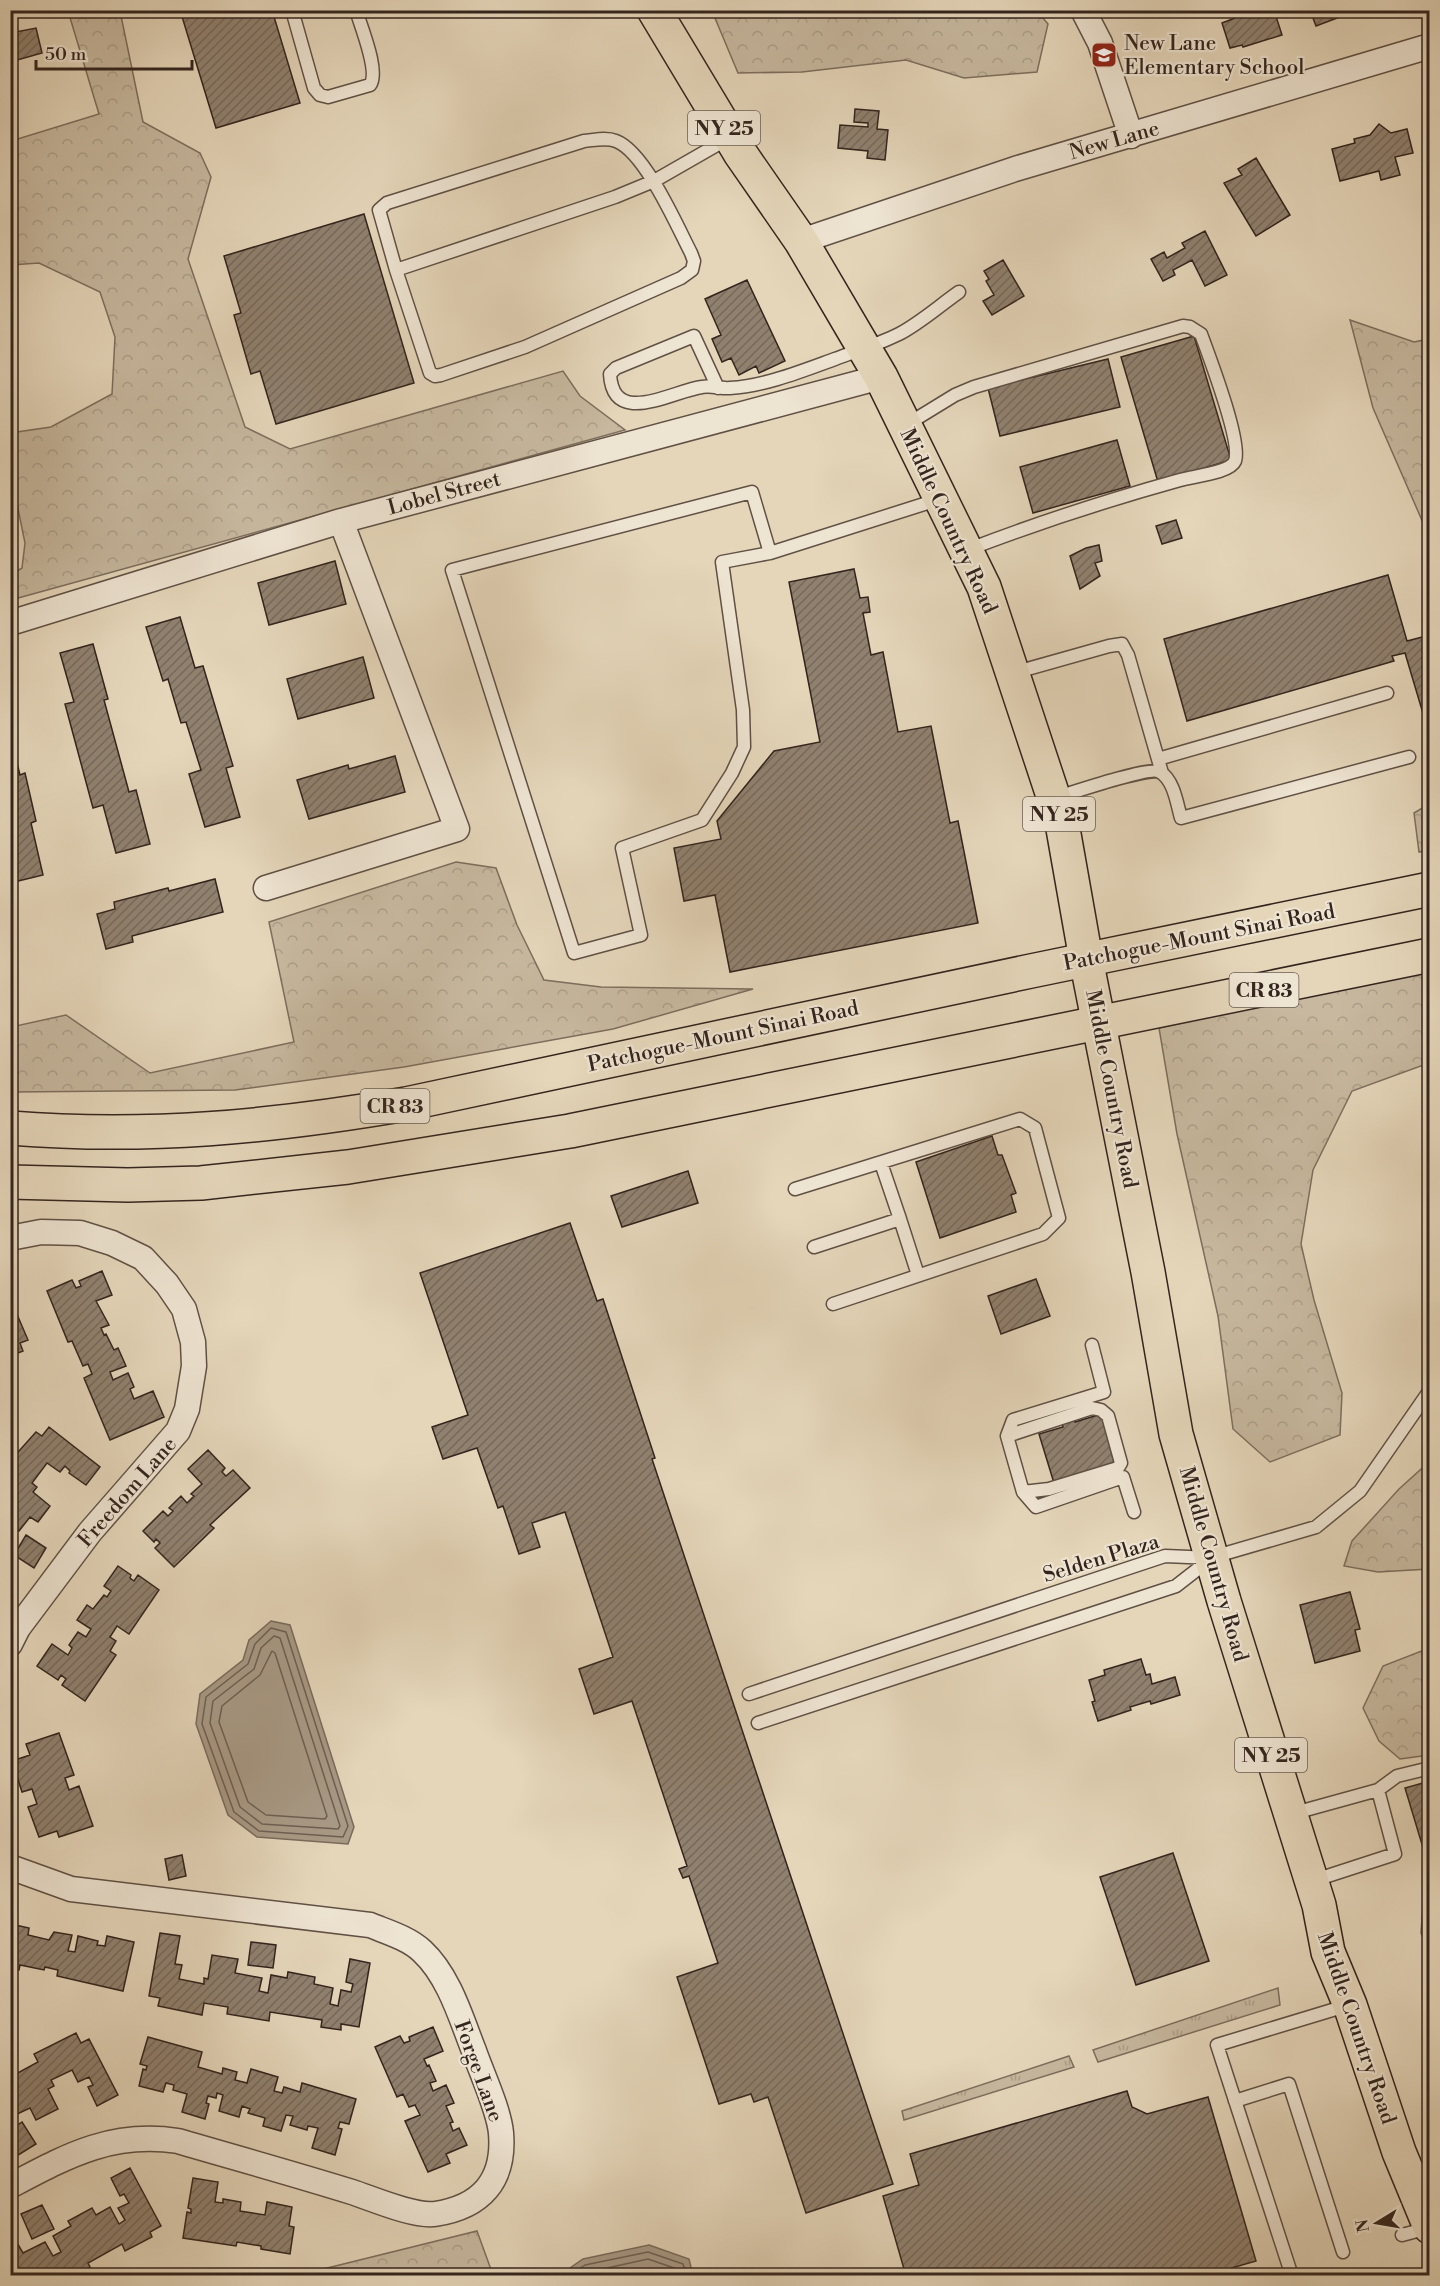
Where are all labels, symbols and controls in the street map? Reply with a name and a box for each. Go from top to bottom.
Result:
place label: New Lane Elementary School [1124,31,1304,81]
scale bar [36,33,192,71]
school or university icon: New Lane Elementary School [1089,40,1119,70]
text: 50 m [45,43,87,66]
road number: NY 25 [688,111,760,145]
street label: New Lane [1066,116,1162,166]
street label: Middle Country Road [894,425,1003,618]
street label: Lobel Street [385,466,504,522]
road number: NY 25 [1023,797,1095,831]
street label: Patchogue-Mount Sinai Road [1061,899,1337,977]
road number: CR 83 [1230,973,1298,1007]
street label: Middle Country Road [1079,988,1143,1191]
street label: Patchogue-Mount Sinai Road [585,996,861,1078]
road number: CR 83 [360,1089,430,1123]
street label: Freedom Lane [73,1432,183,1553]
street label: Middle Country Road [1173,1464,1253,1665]
street label: Selden Plaza [1040,1529,1163,1589]
road number: NY 25 [1235,1738,1307,1772]
street label: Middle Country Road [1311,1929,1401,2128]
street label: Forge Lane [448,2017,508,2126]
north arrow [1347,2193,1407,2253]
text: N [1352,2217,1374,2234]

